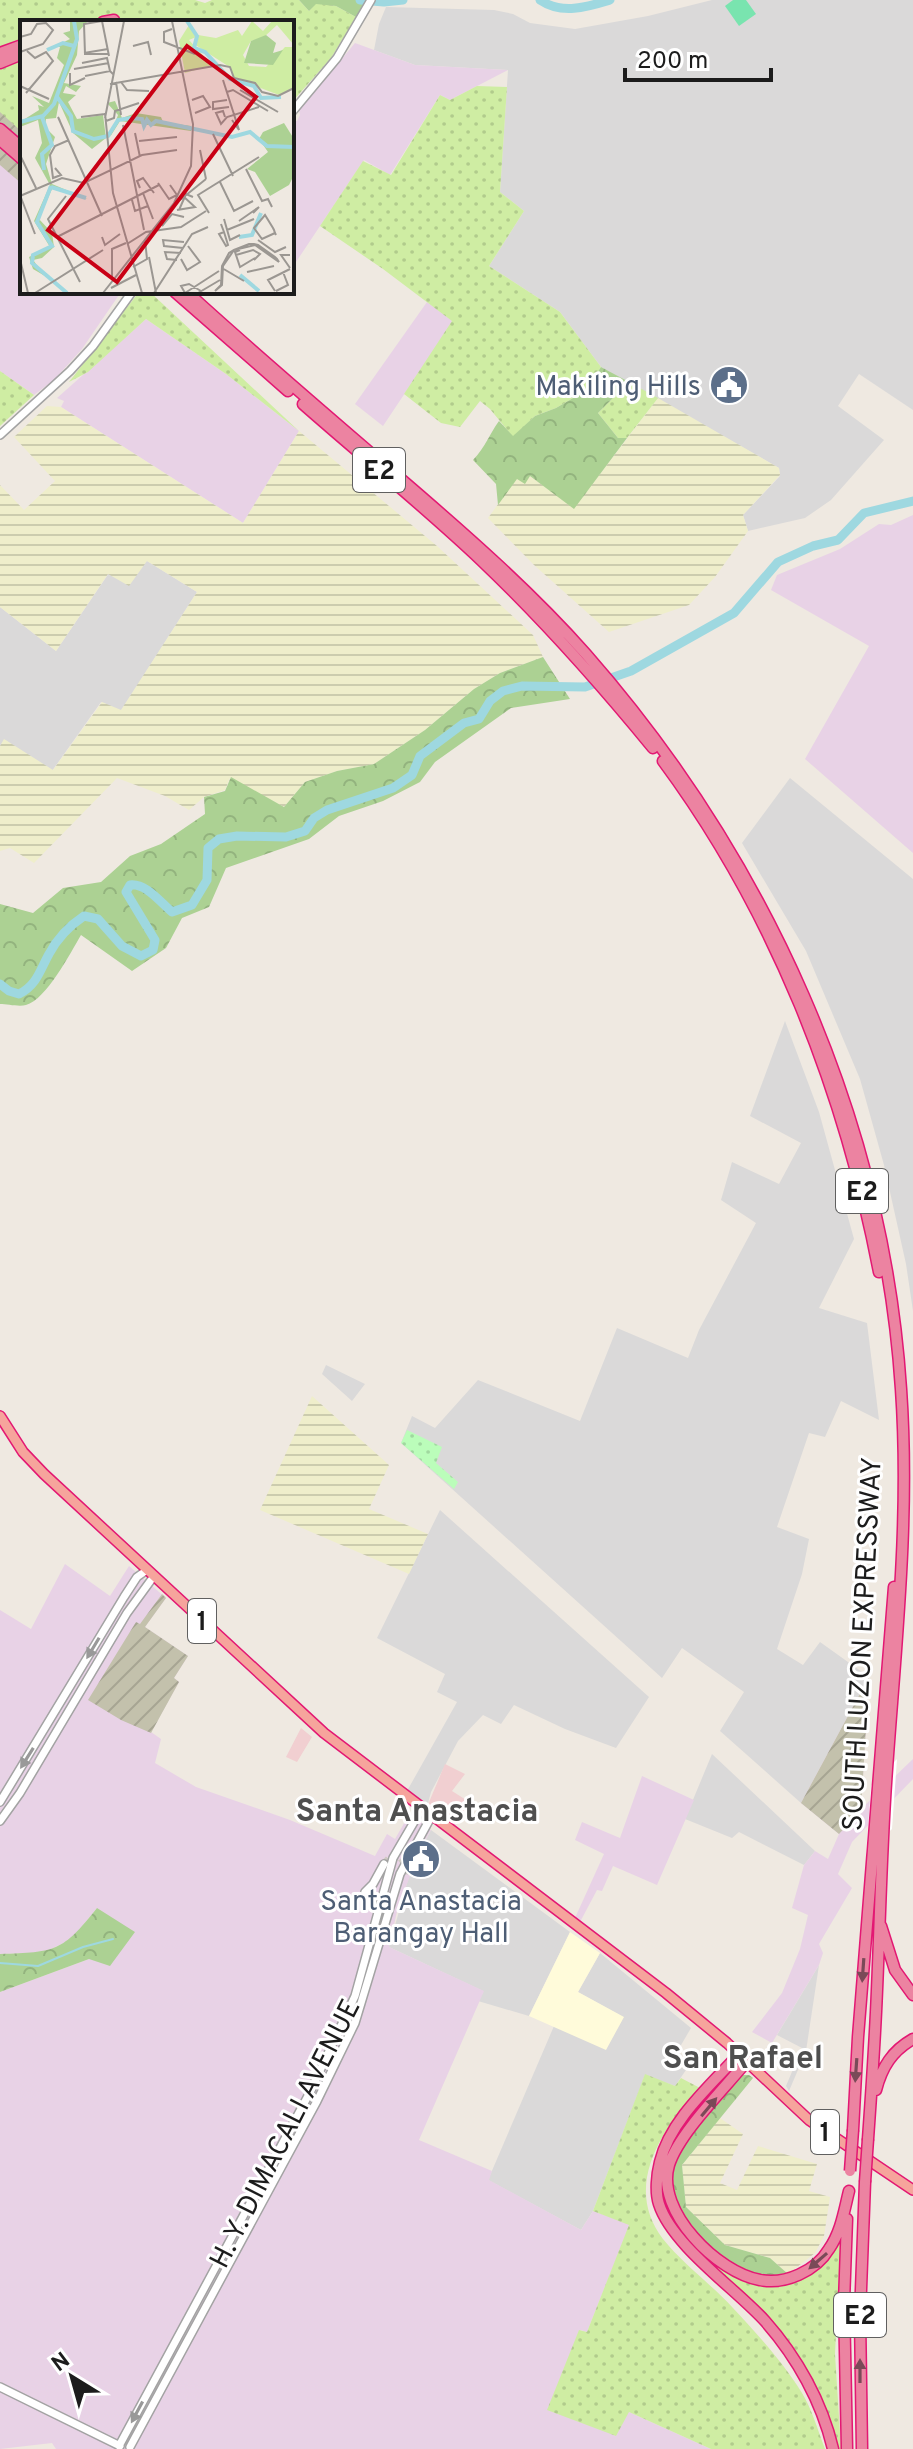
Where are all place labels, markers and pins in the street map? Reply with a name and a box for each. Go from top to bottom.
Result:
public building icon: Makiling Hills [708,364,750,406]
place label: Makiling Hills [535,370,701,406]
public building icon: Santa Anastacia Barangay Hall [400,1838,442,1880]
place label: Santa Anastacia Barangay Hall [320,1885,522,1953]

